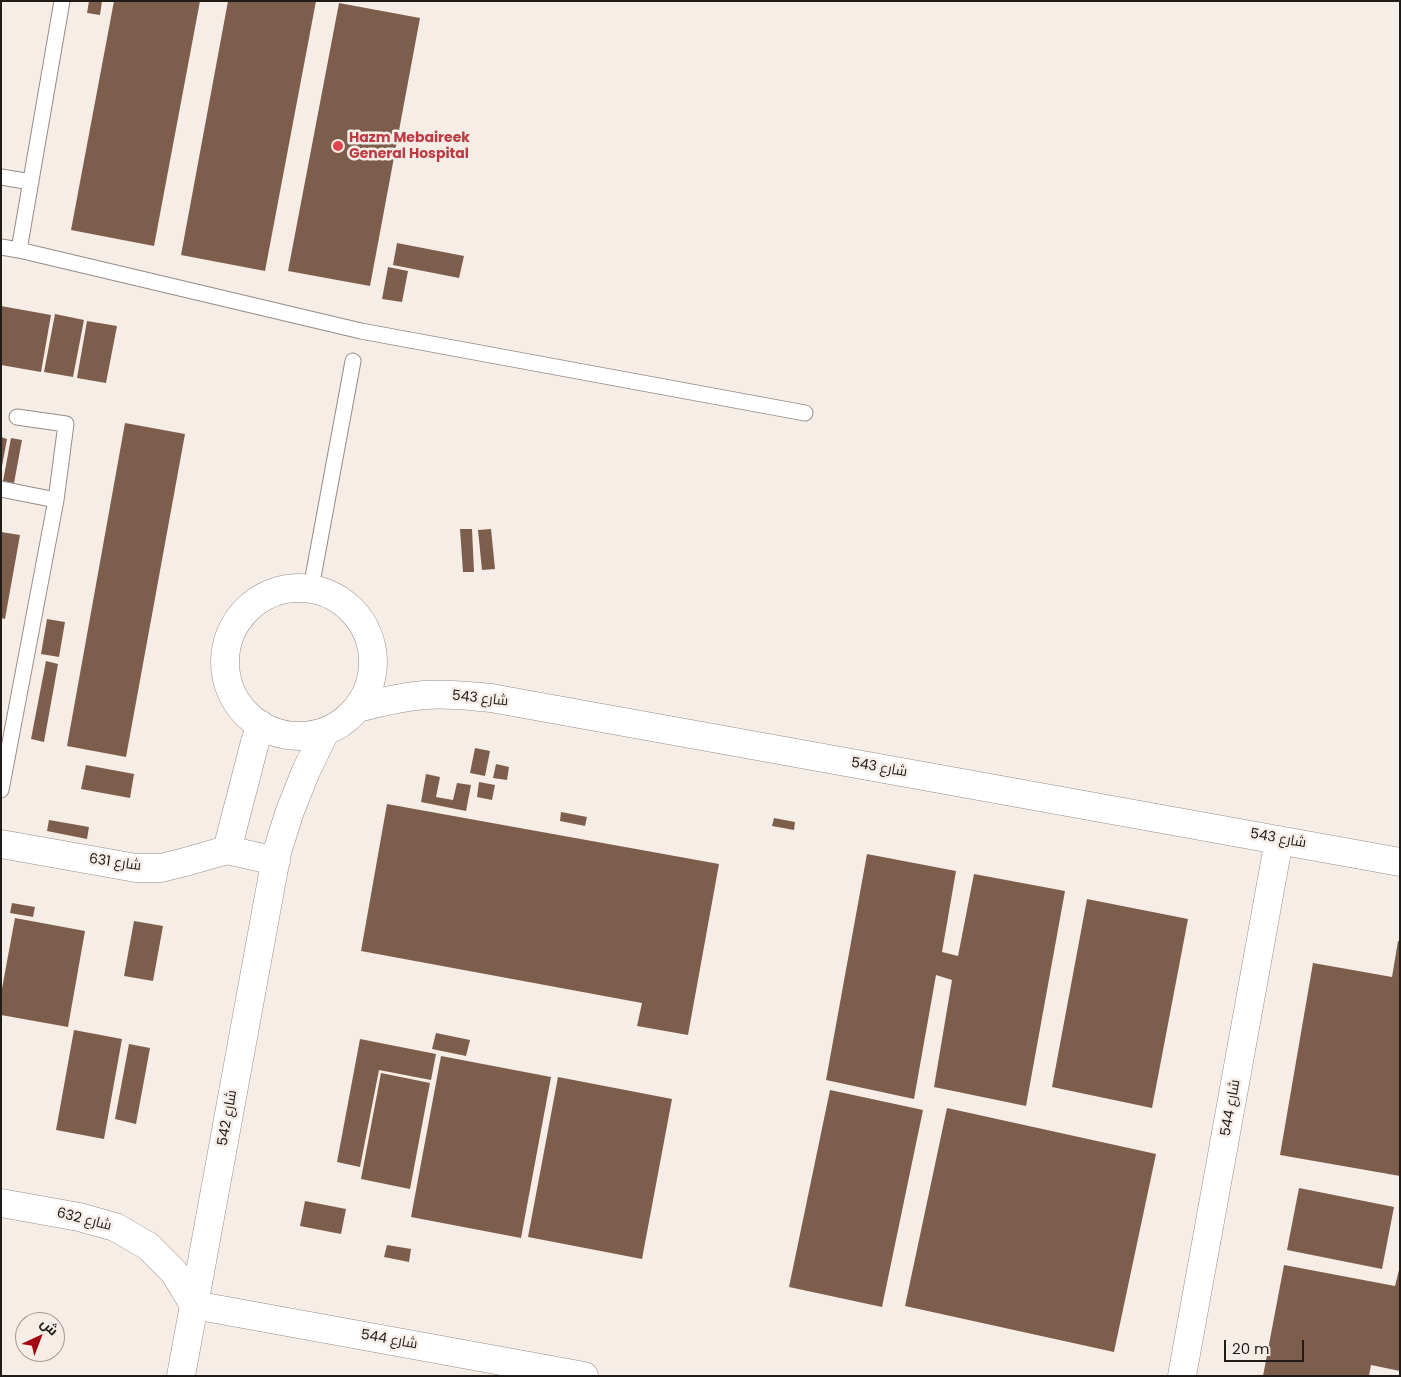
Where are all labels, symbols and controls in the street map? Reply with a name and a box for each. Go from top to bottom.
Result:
place label: Hazm Mebaireek General Hospital [349,130,470,162]
marker: Hazm Mebaireek General Hospital [331,139,345,153]
street label: شارع 543 [451,688,509,710]
street label: شارع 543 [850,755,908,781]
street label: شارع 543 [1249,826,1307,852]
street label: شارع 631 [88,851,142,875]
street label: شارع 544 [1218,1078,1244,1138]
street label: شارع 542 [215,1089,241,1147]
street label: شارع 632 [55,1205,113,1235]
north arrow [15,1312,65,1362]
text: ش [36,1313,63,1340]
street label: شارع 544 [359,1327,419,1353]
scale bar [1226,1330,1306,1362]
text: 20 m [1232,1338,1270,1359]

